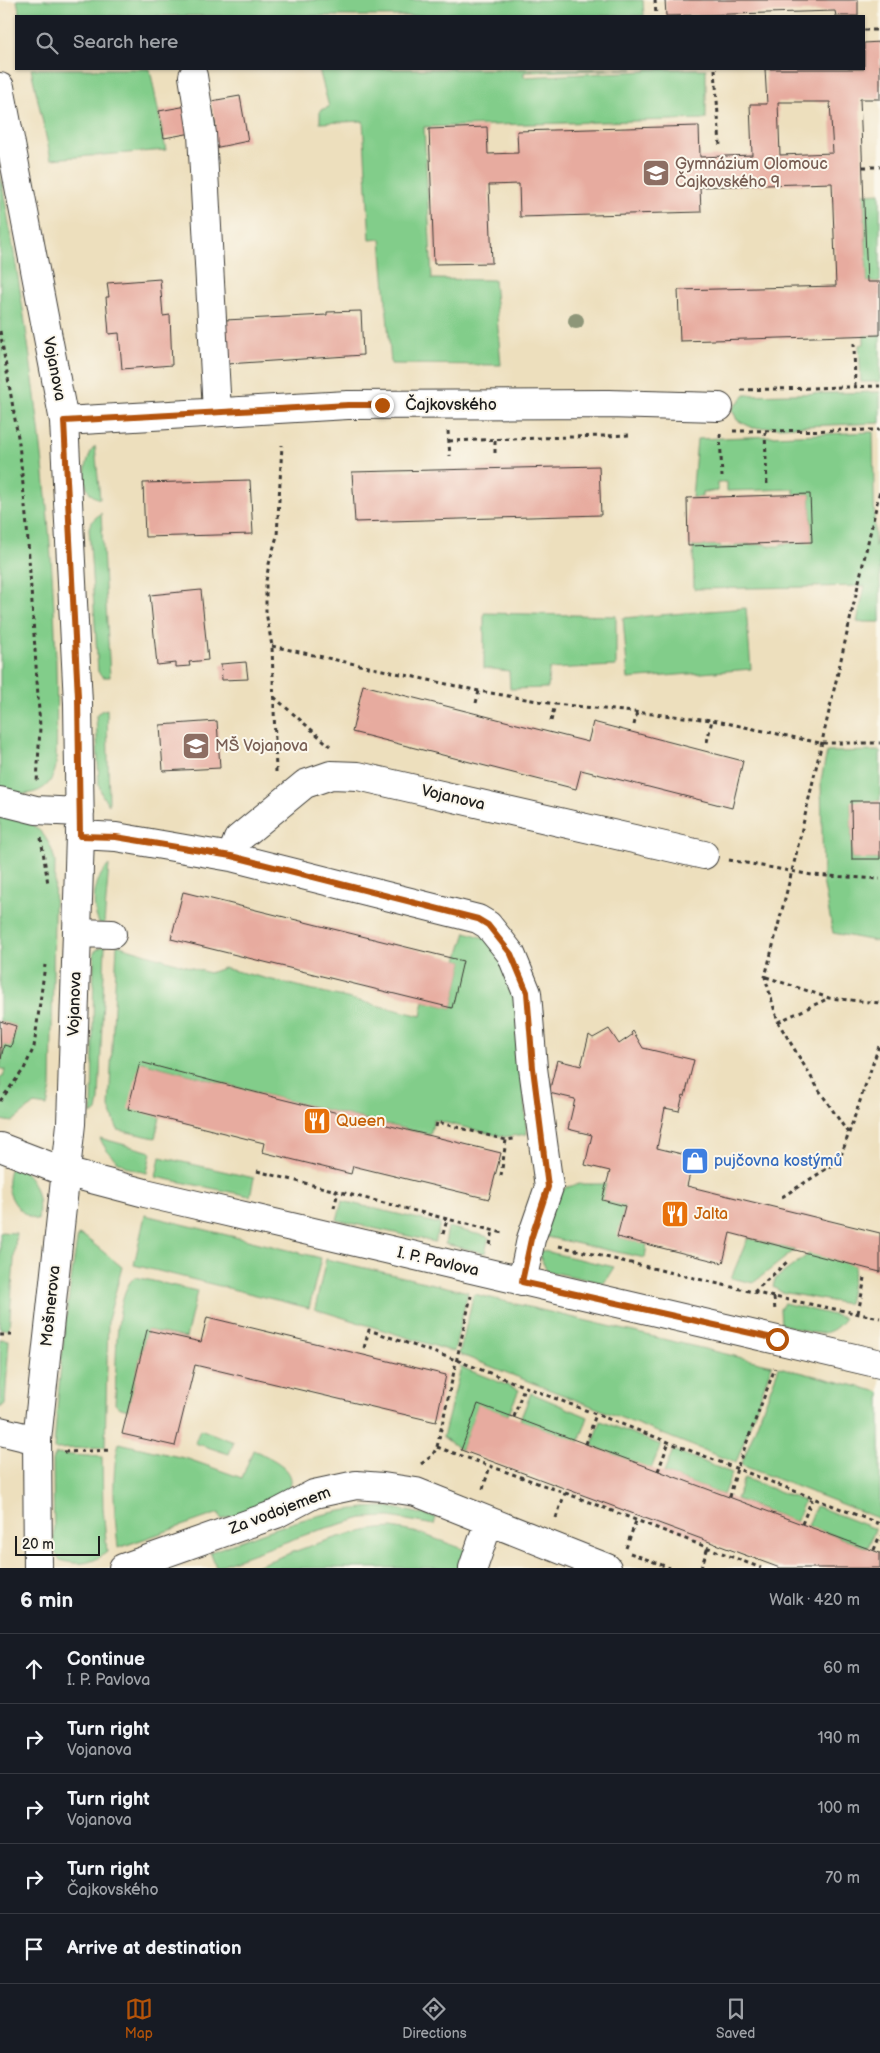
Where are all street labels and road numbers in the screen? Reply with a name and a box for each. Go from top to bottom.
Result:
street label: Vojanova [38,335,70,403]
street label: Čajkovského [405,394,497,415]
street label: Vojanova [419,781,487,815]
street label: Vojanova [64,971,86,1037]
street label: I. P. Pavlova [395,1243,481,1281]
street label: Mošnerova [37,1265,65,1347]
street label: Za vodojemem [226,1483,333,1539]

